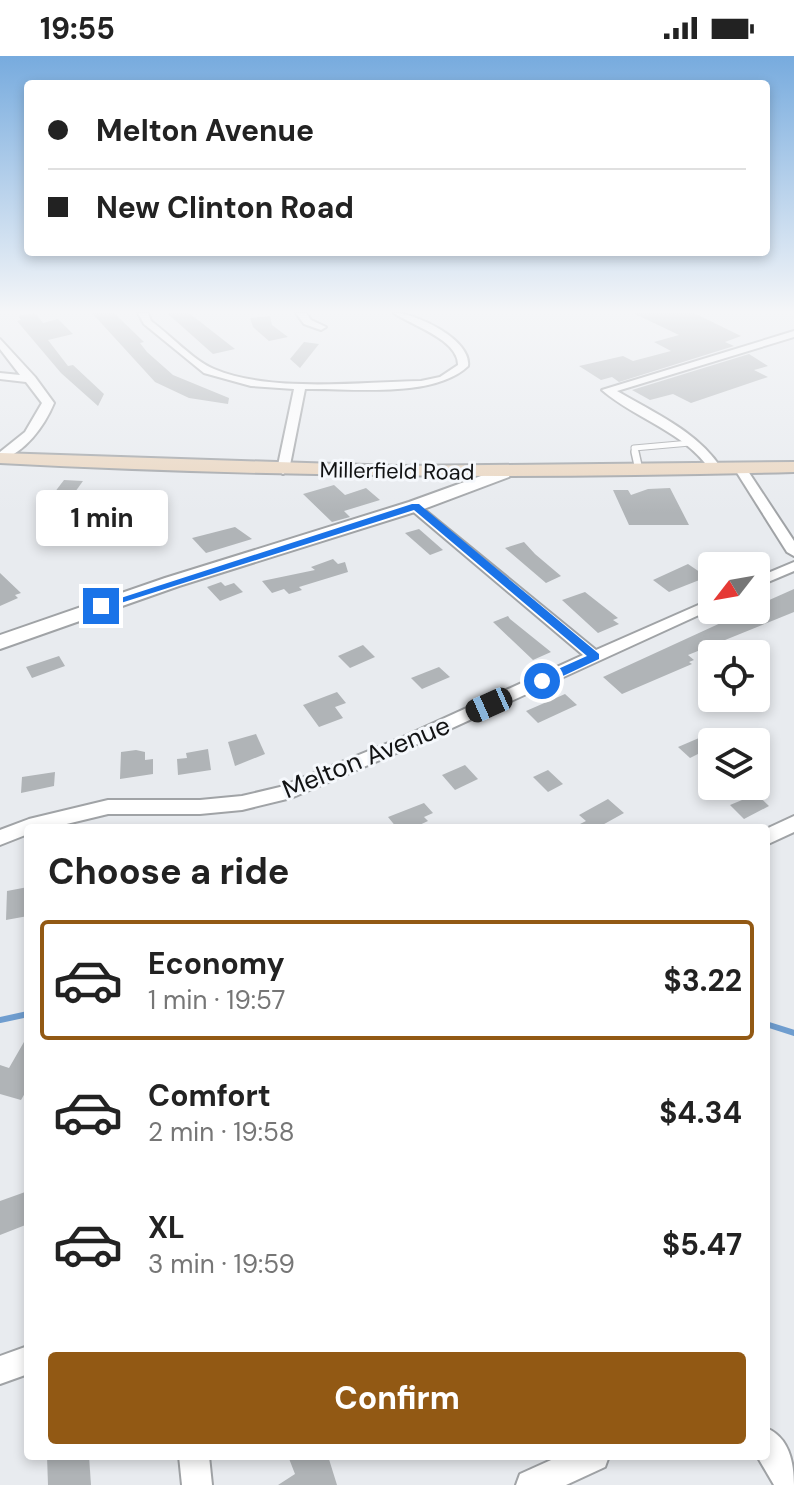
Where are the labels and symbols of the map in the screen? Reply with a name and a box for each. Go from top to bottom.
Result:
street label: Millerfield Road [319,455,475,487]
callout: 1 min [35,490,167,546]
north arrow [698,552,770,624]
route end [83,588,119,624]
route start [524,663,560,699]
car [462,684,516,726]
street label: Melton Avenue [277,708,455,806]

